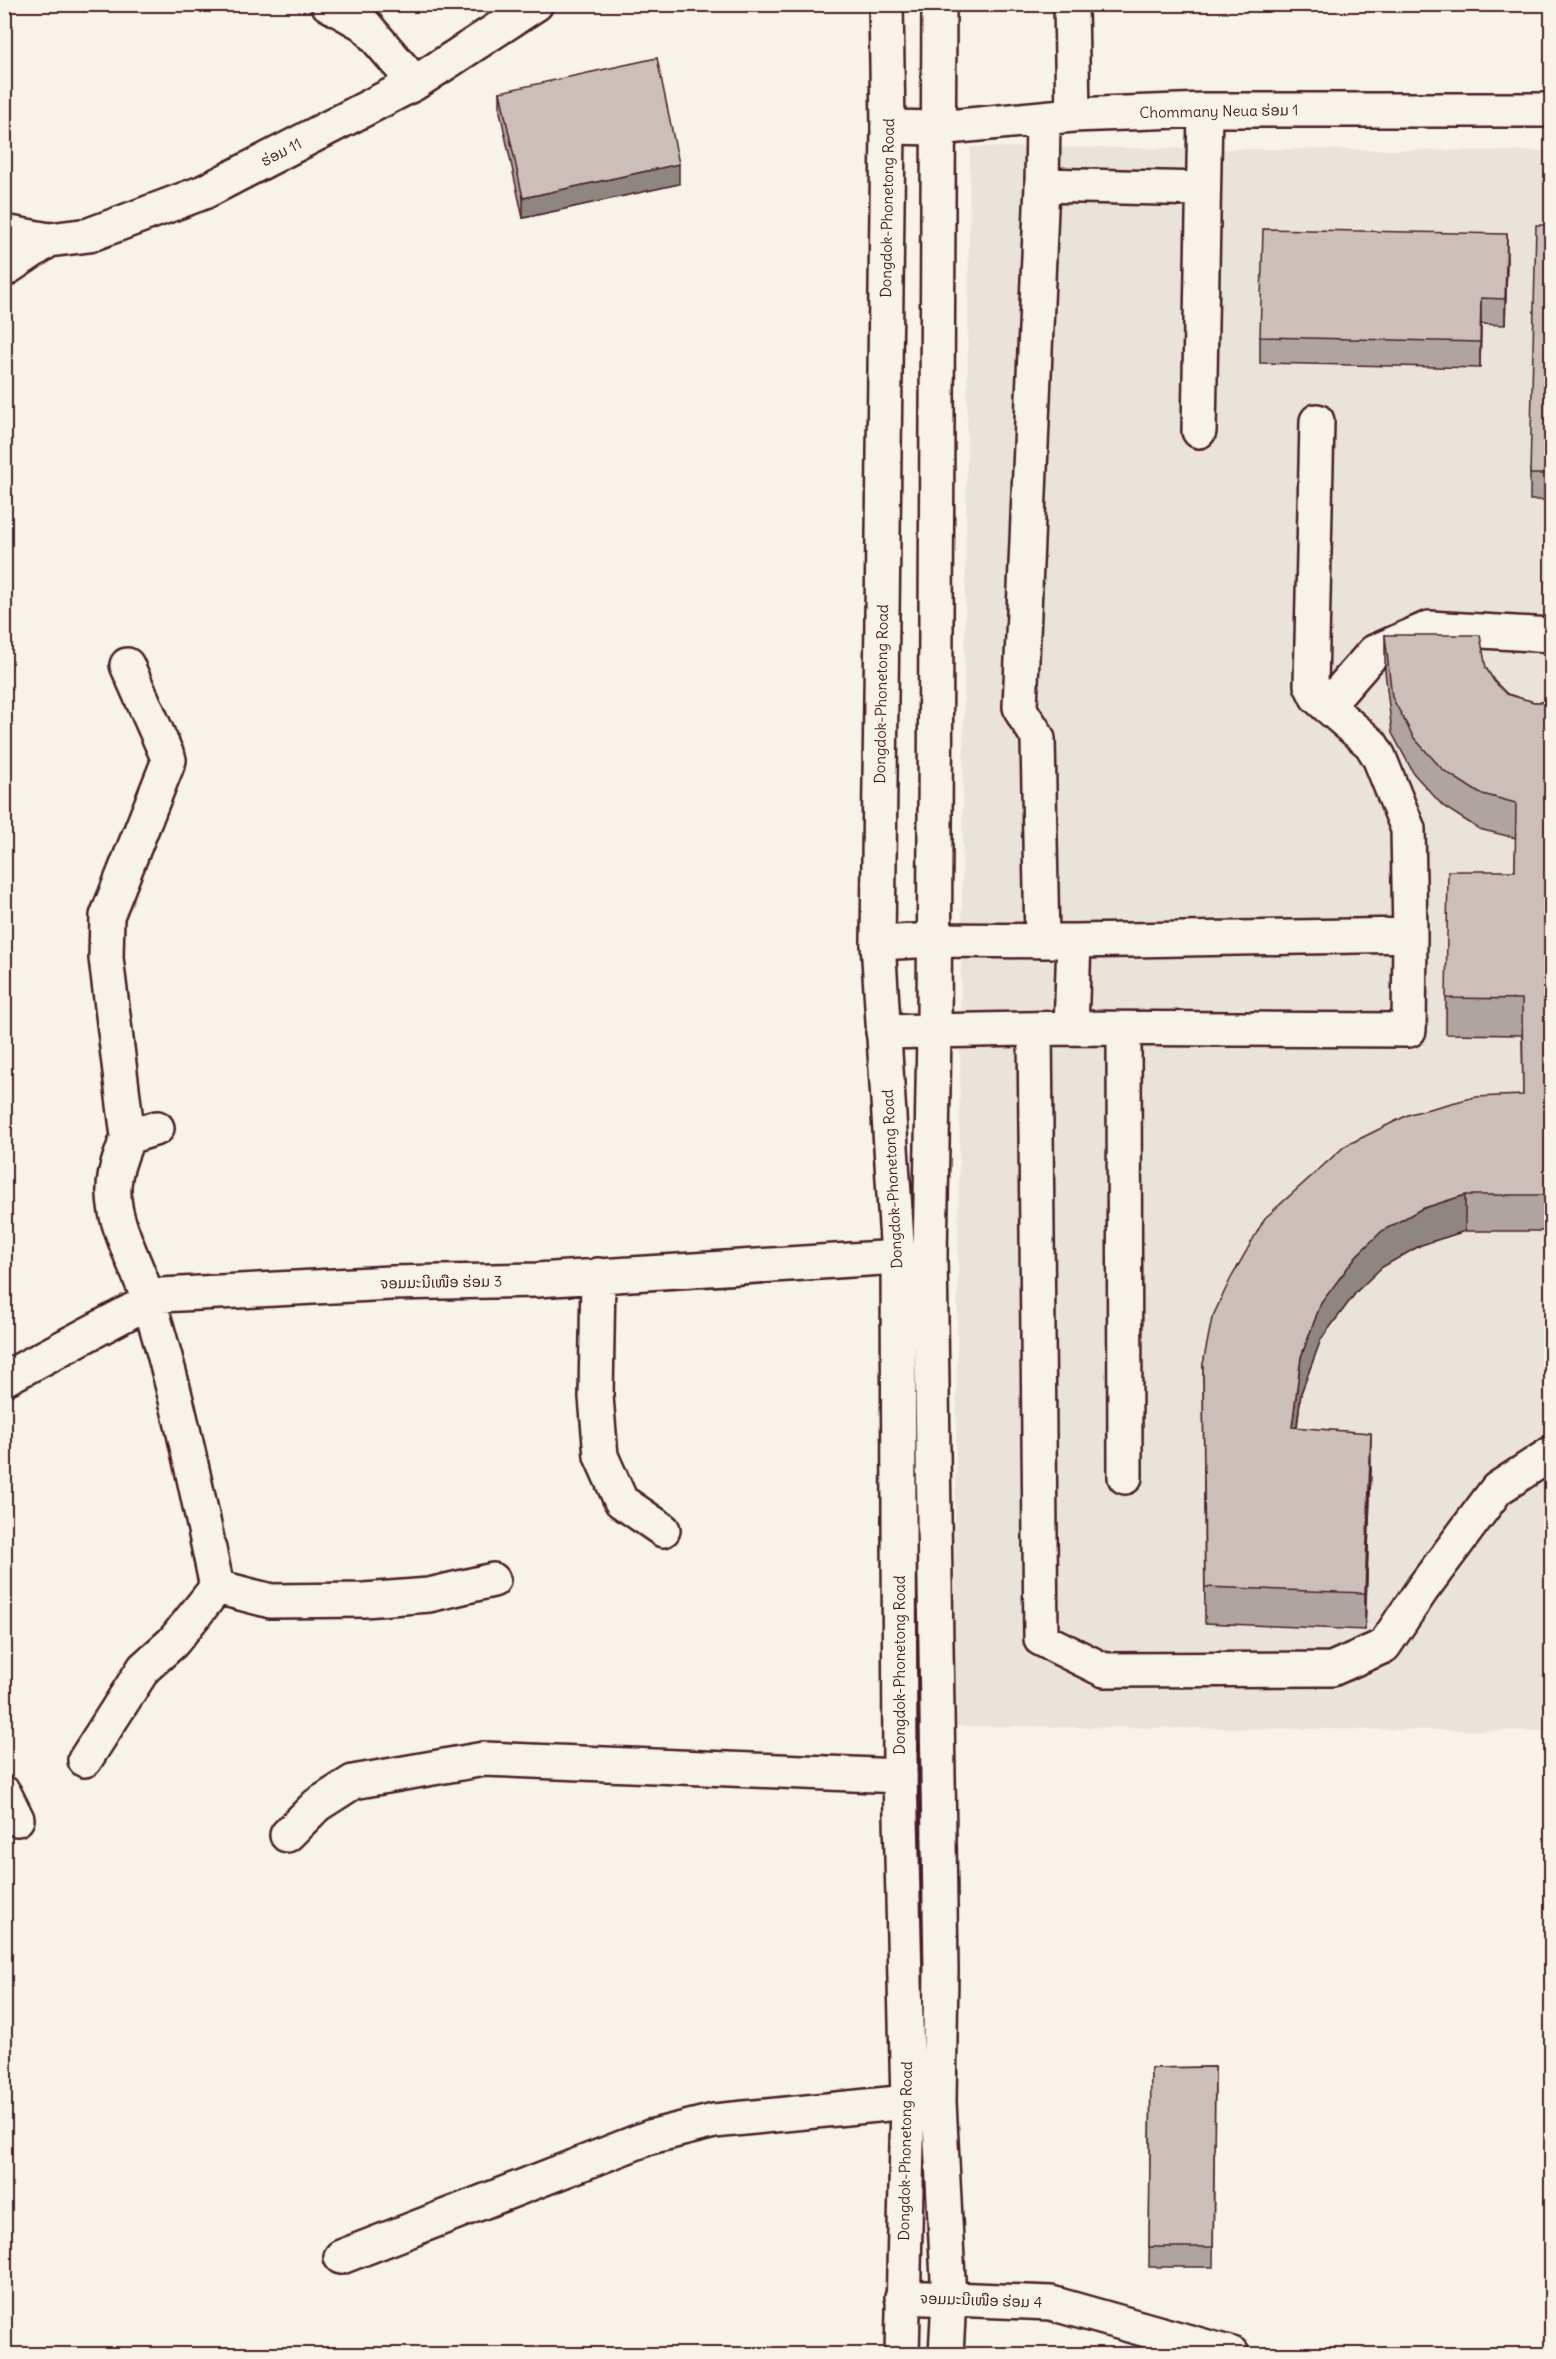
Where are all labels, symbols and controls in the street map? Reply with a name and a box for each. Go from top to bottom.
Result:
street label: Chommany Neua ຮ່ອມ 1 [1139,100,1299,122]
street label: Dongdok-Phonetong Road [876,118,898,298]
street label: ຮ່ອມ 11 [257,134,305,170]
street label: Dongdok-Phonetong Road [870,604,892,784]
street label: Dongdok-Phonetong Road [878,1089,906,1269]
street label: ຈອມມະນີເໜືອ ຮ່ອມ 3 [380,1271,502,1293]
street label: Dongdok-Phonetong Road [890,1575,909,1755]
street label: Dongdok-Phonetong Road [894,2061,916,2241]
street label: ຈອມມະນີເໜືອ ຮ່ອມ 4 [919,2288,1043,2312]

